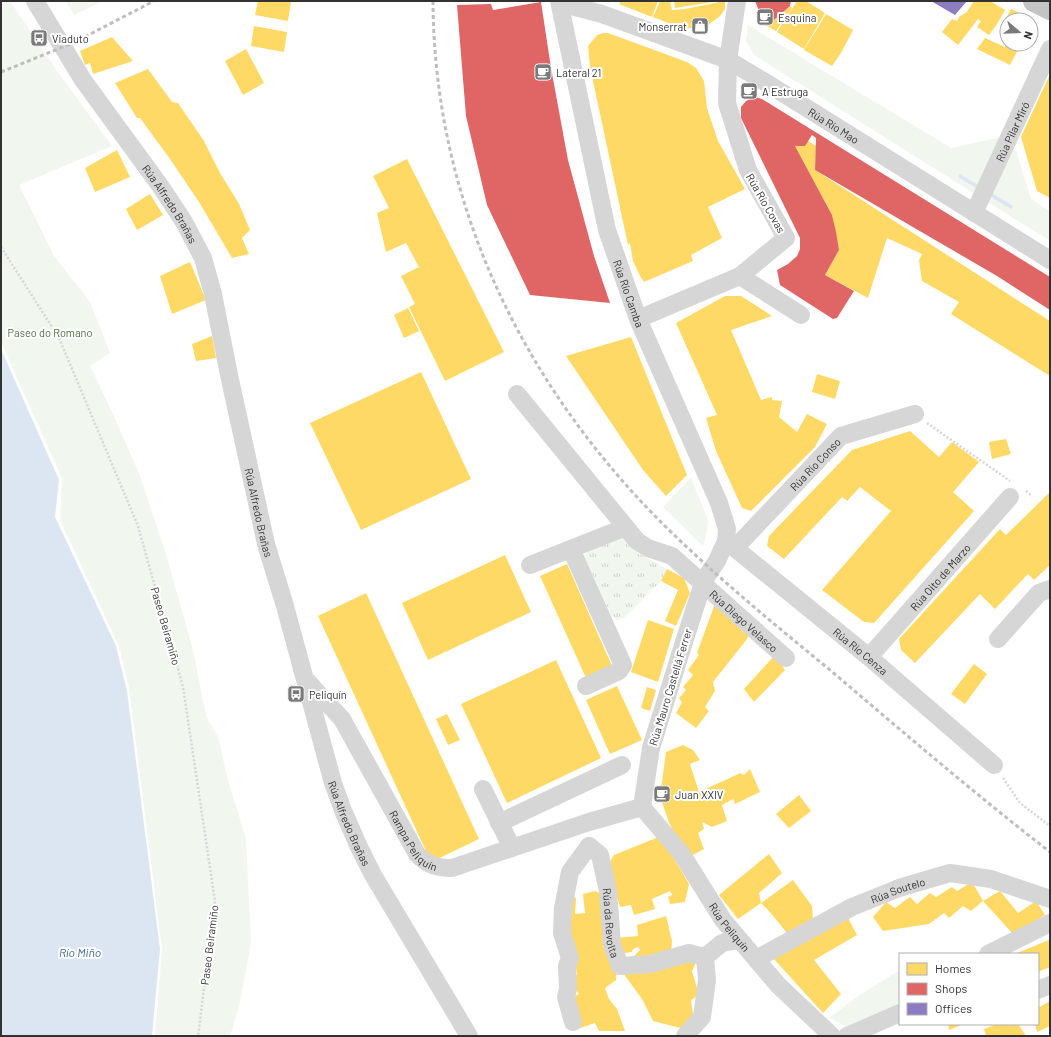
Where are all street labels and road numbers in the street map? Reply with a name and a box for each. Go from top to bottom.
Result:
street label: Rúa Pilar Miró [992,99,1031,163]
street label: Rúa Río Mao [806,104,862,146]
street label: Rúa Alfredo Brañas [140,162,200,245]
street label: Rúa Río Covas [744,171,788,235]
street label: Rúa Río Camba [611,258,647,329]
street label: Rúa Río Conso [787,435,843,493]
street label: Rúa Alfredo Brañas [243,467,276,558]
street label: Rúa Oito de Marzo [907,541,973,613]
street label: Paseo Beiramiño [149,586,183,666]
street label: Rúa Diego Velasco [707,587,781,654]
street label: Rúa Río Cenza [831,625,891,677]
street label: Rúa Mauro Castellá Ferrer [646,627,694,747]
street label: Rúa Alfredo Brañas [326,779,374,868]
street label: Rampa Peliquín [387,808,439,873]
street label: Rúa Soutelo [868,874,926,905]
street label: Rúa da Revolta [601,887,623,959]
street label: Rúa Peliquín [707,900,753,954]
street label: Paseo Beiramiño [198,904,220,986]

